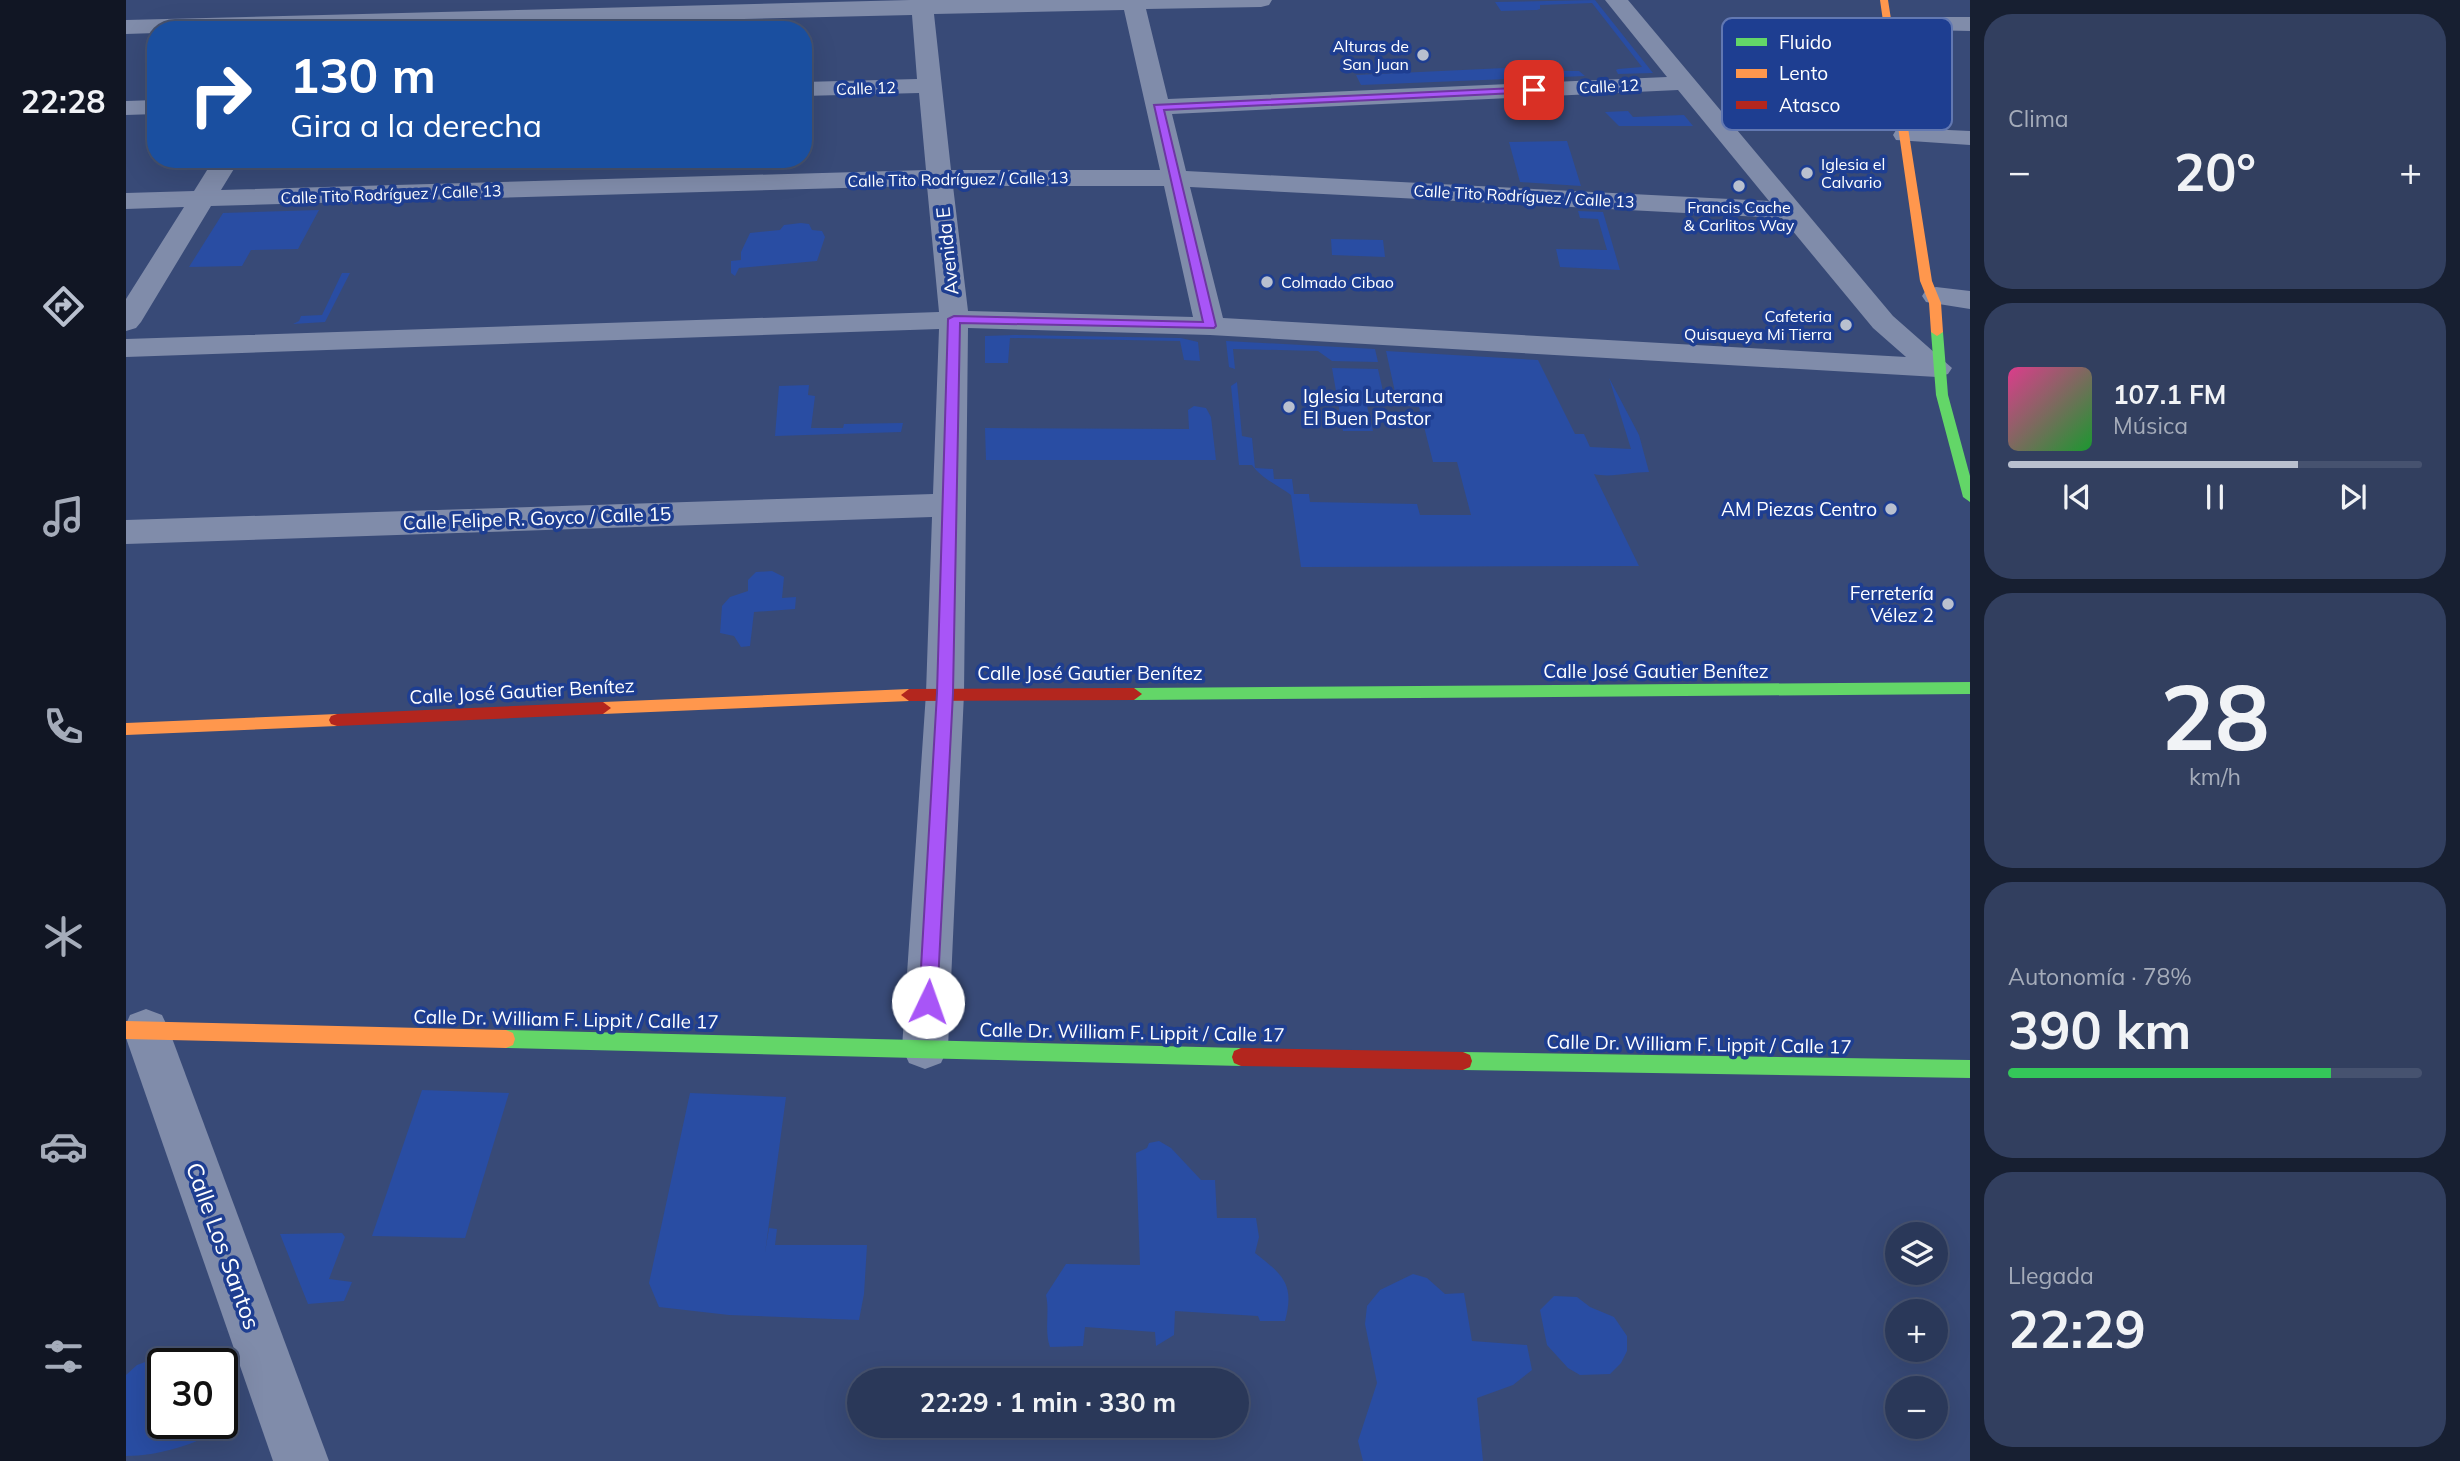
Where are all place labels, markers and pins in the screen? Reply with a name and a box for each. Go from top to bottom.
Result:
place label: Alturas de San Juan [1333,36,1409,74]
marker: Alturas de San Juan [1415,47,1431,63]
pin [1504,60,1564,120]
place label: Iglesia el Calvario [1821,154,1885,192]
marker: Iglesia el Calvario [1799,165,1815,181]
marker: Francis Cache & Carlitos Way [1731,178,1747,194]
place label: Francis Cache & Carlitos Way [1684,197,1795,235]
place label: Colmado Cibao [1281,272,1394,292]
marker: Colmado Cibao [1259,274,1275,290]
place label: Cafeteria Quisqueya Mi Tierra [1684,306,1832,344]
marker: Cafeteria Quisqueya Mi Tierra [1838,317,1854,333]
place label: Iglesia Luterana El Buen Pastor [1303,384,1443,430]
marker: Iglesia Luterana El Buen Pastor [1281,399,1297,415]
place label: AM Piezas Centro [1721,497,1877,521]
marker: AM Piezas Centro [1883,501,1899,517]
place label: Ferretería Vélez 2 [1850,581,1934,627]
marker: Ferretería Vélez 2 [1940,596,1956,612]

